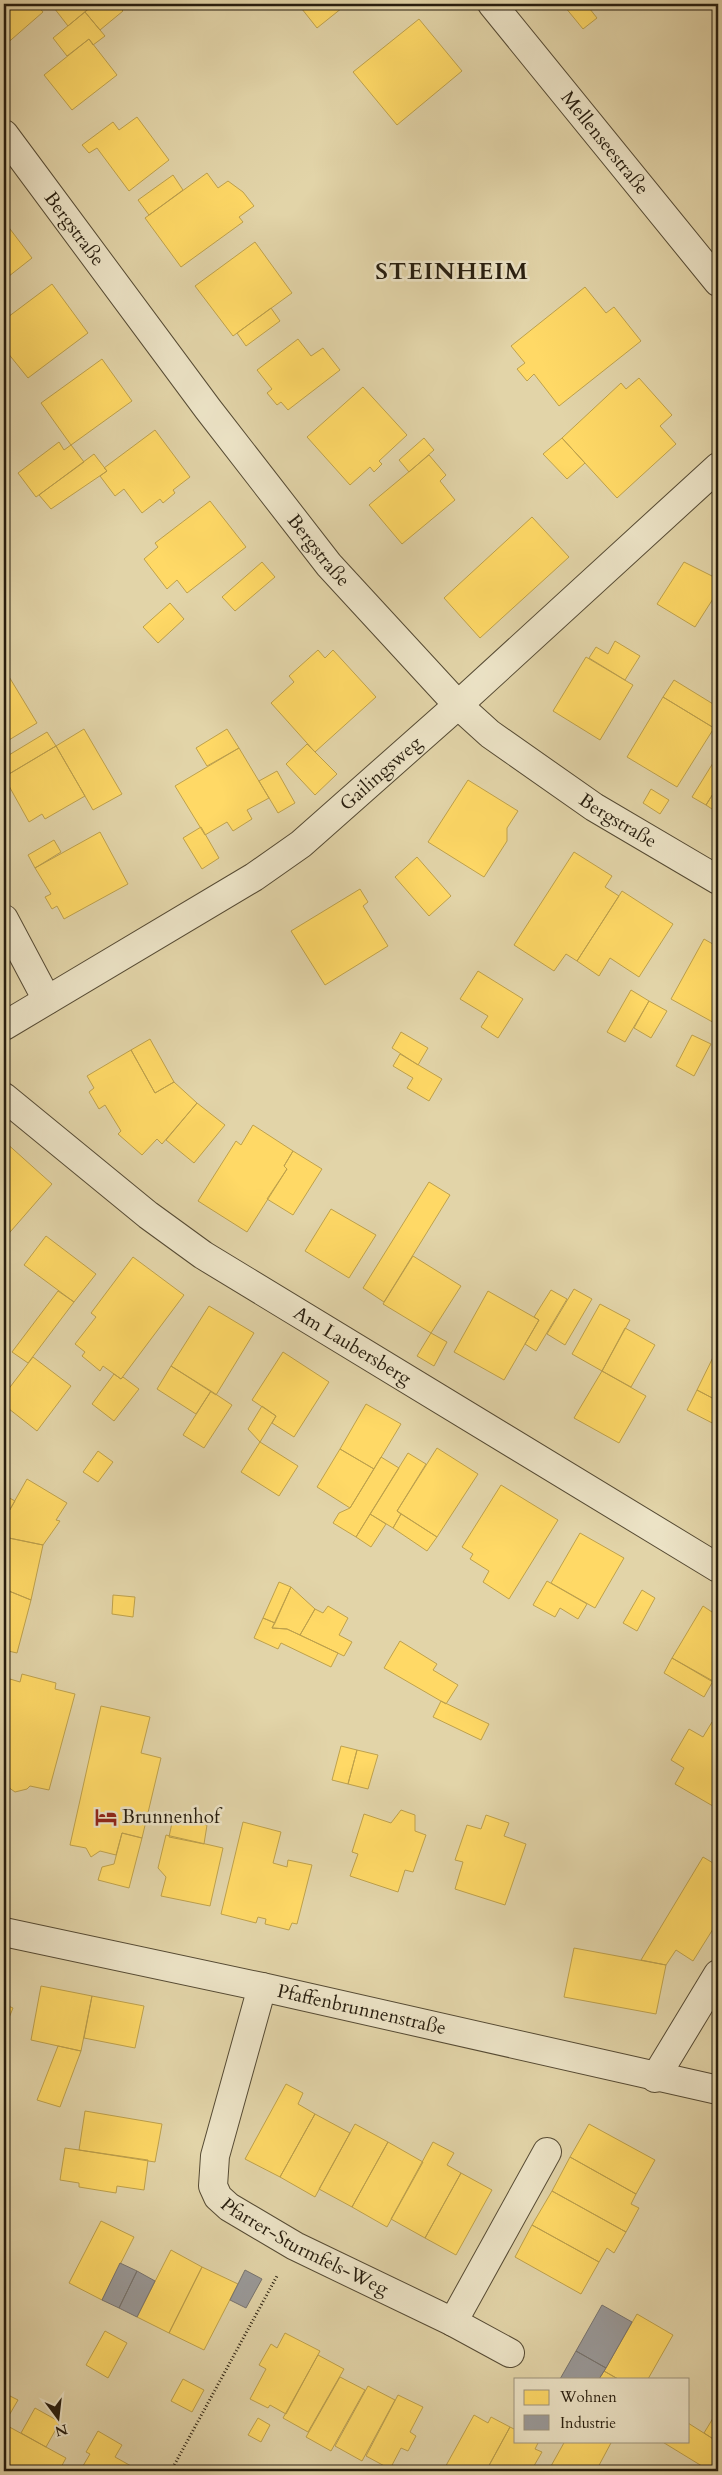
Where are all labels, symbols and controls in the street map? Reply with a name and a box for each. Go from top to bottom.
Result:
street label: Mellenseestraße [555,85,655,200]
street label: Bergstraße [38,186,111,271]
district label: STEINHEIM [375,255,529,288]
street label: Bergstraße [281,509,356,593]
street label: Gailingsweg [334,730,428,817]
street label: Bergstraße [574,787,662,854]
street label: Am Laubersberg [289,1300,416,1392]
hotel icon: Brunnenhof [93,1804,119,1830]
place label: Brunnenhof [122,1804,223,1830]
street label: Pfaffenbrunnenstraße [275,1978,449,2041]
street label: Pfarrer-Sturmfels-Weg [215,2192,393,2302]
legend [514,2378,690,2442]
text: Wohnen [559,2387,617,2407]
north arrow [32,2392,82,2442]
text: Industrie [560,2413,616,2433]
text: N [53,2419,70,2441]

